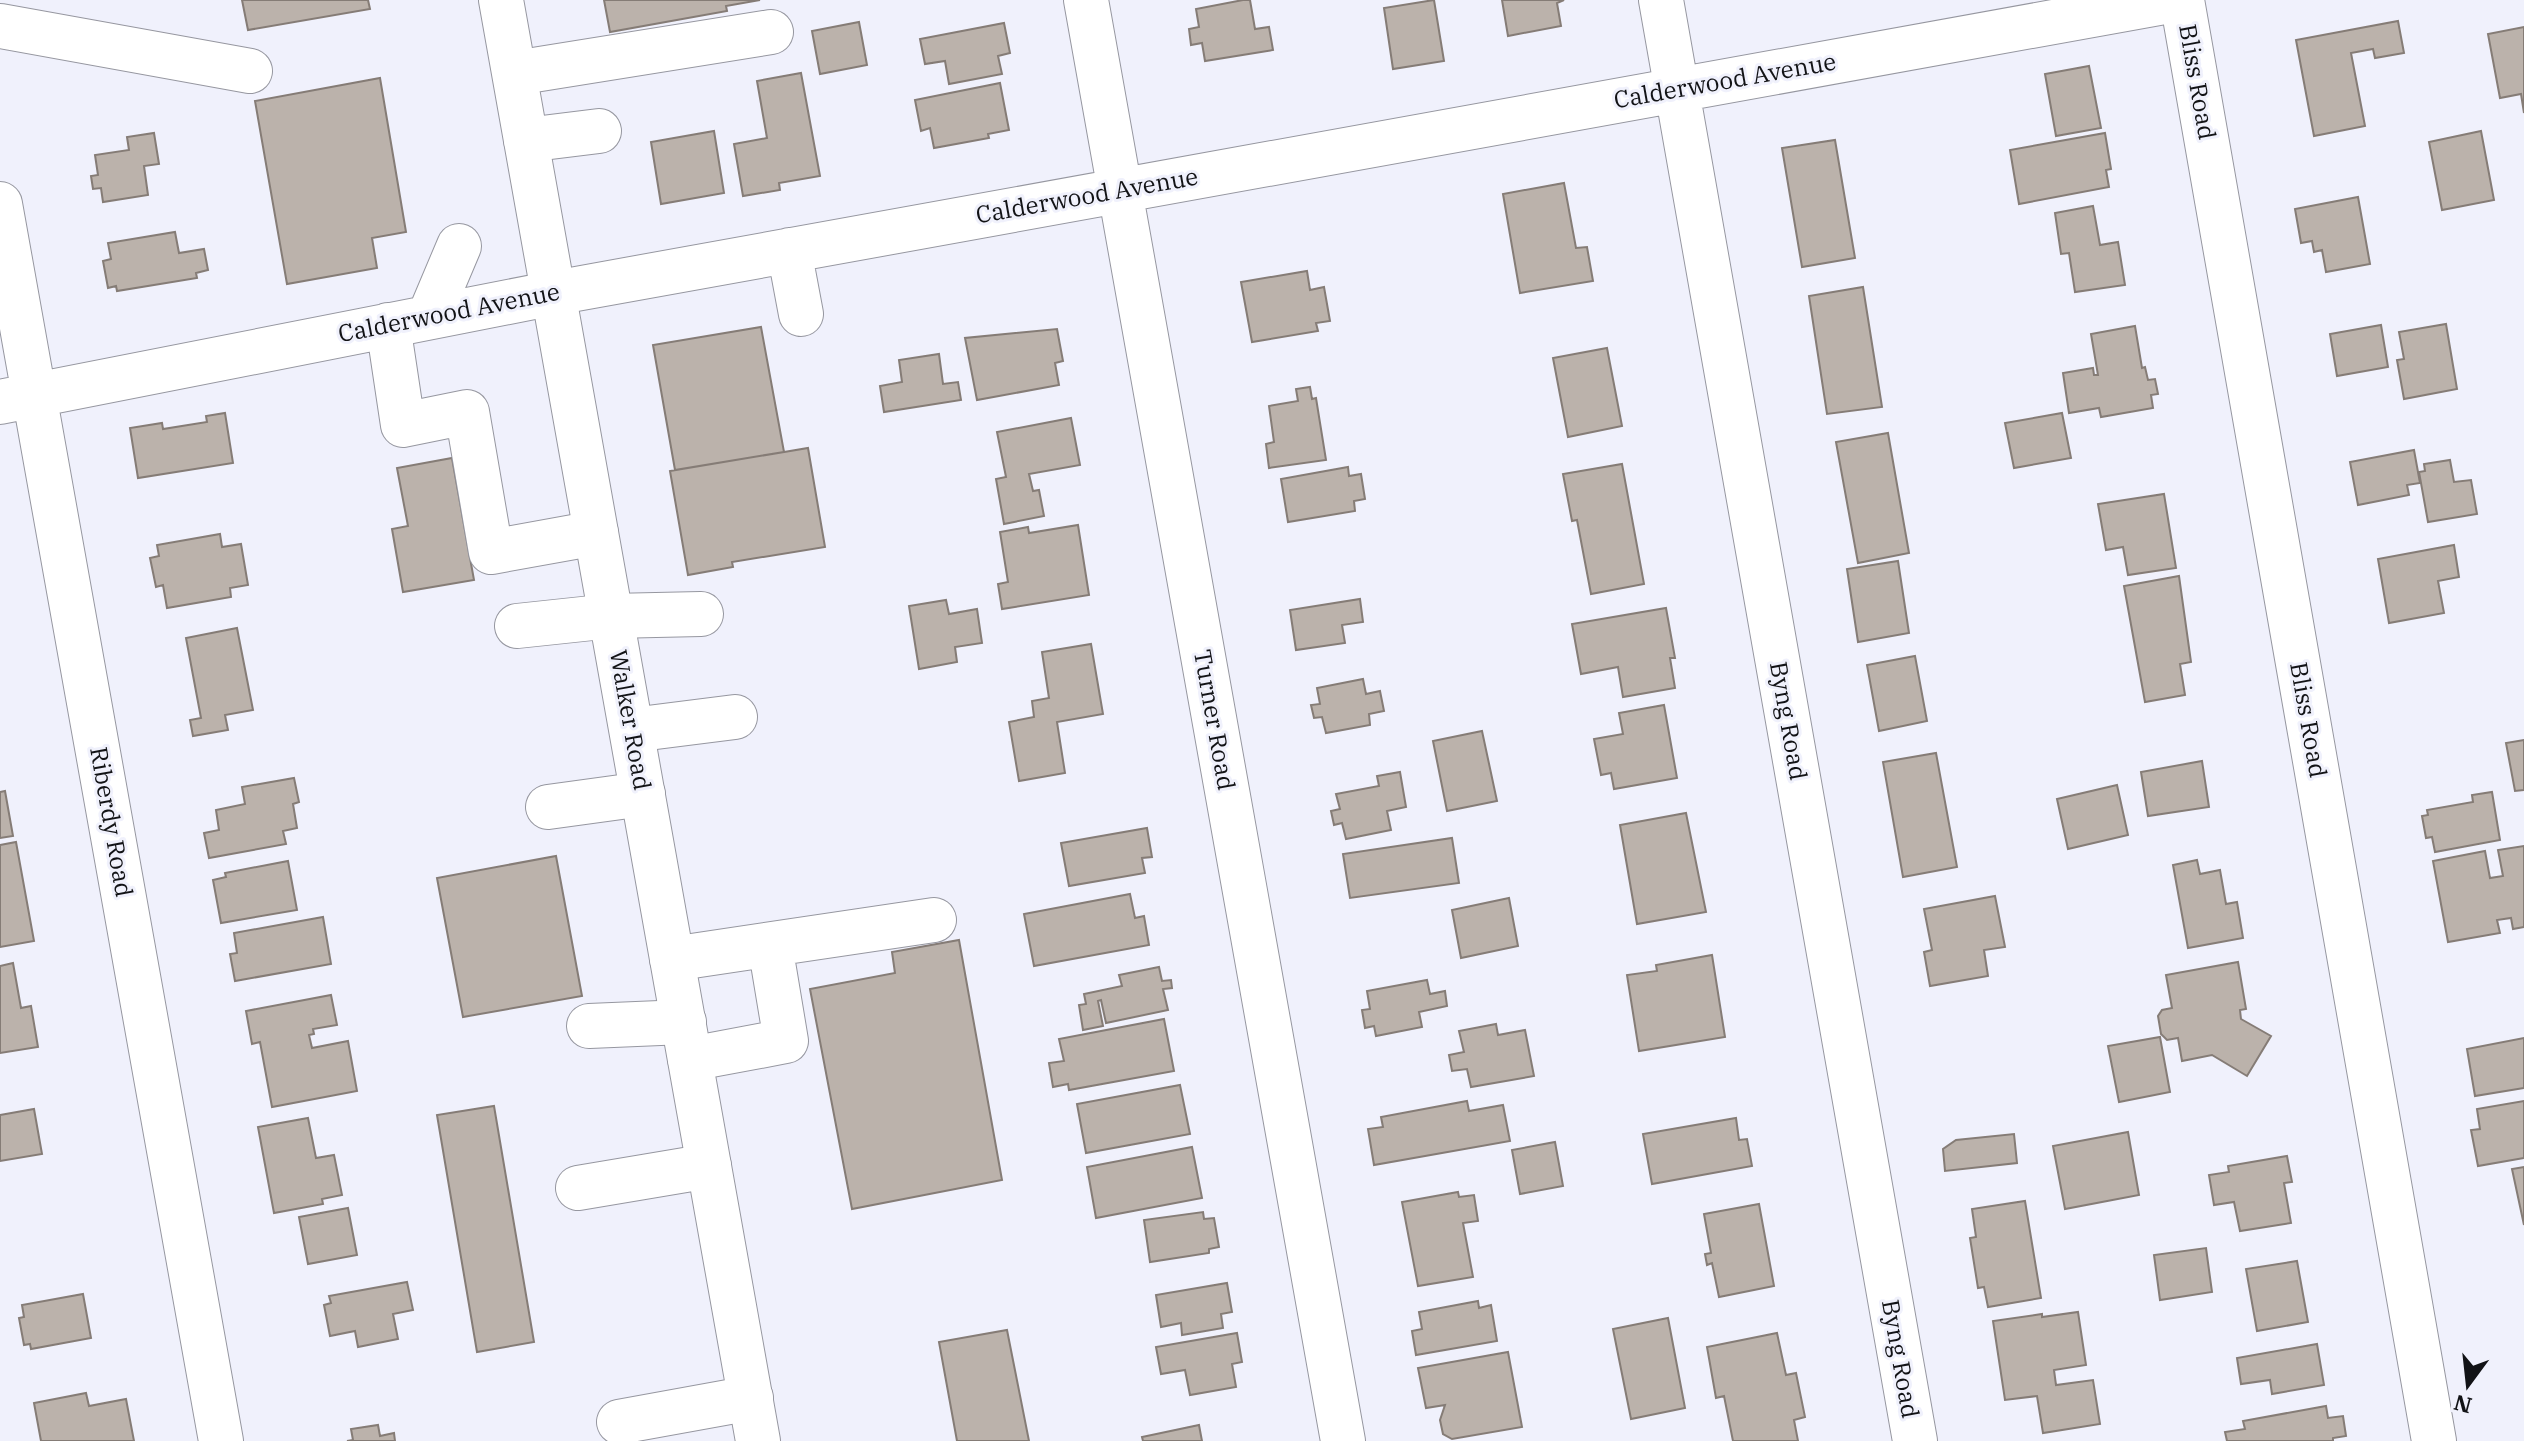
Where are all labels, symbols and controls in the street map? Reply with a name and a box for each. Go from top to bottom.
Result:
street label: Bliss Road [2172,21,2224,142]
street label: Calderwood Avenue [1611,45,1838,115]
street label: Calderwood Avenue [973,160,1200,230]
street label: Calderwood Avenue [335,275,562,349]
street label: Walker Road [603,647,659,793]
street label: Turner Road [1187,647,1243,793]
street label: Byng Road [1763,659,1815,783]
street label: Bliss Road [2283,659,2335,780]
street label: Riberdy Road [83,744,141,899]
street label: Byng Road [1875,1297,1927,1421]
north arrow [2428,1345,2508,1425]
text: N [2451,1389,2475,1421]

